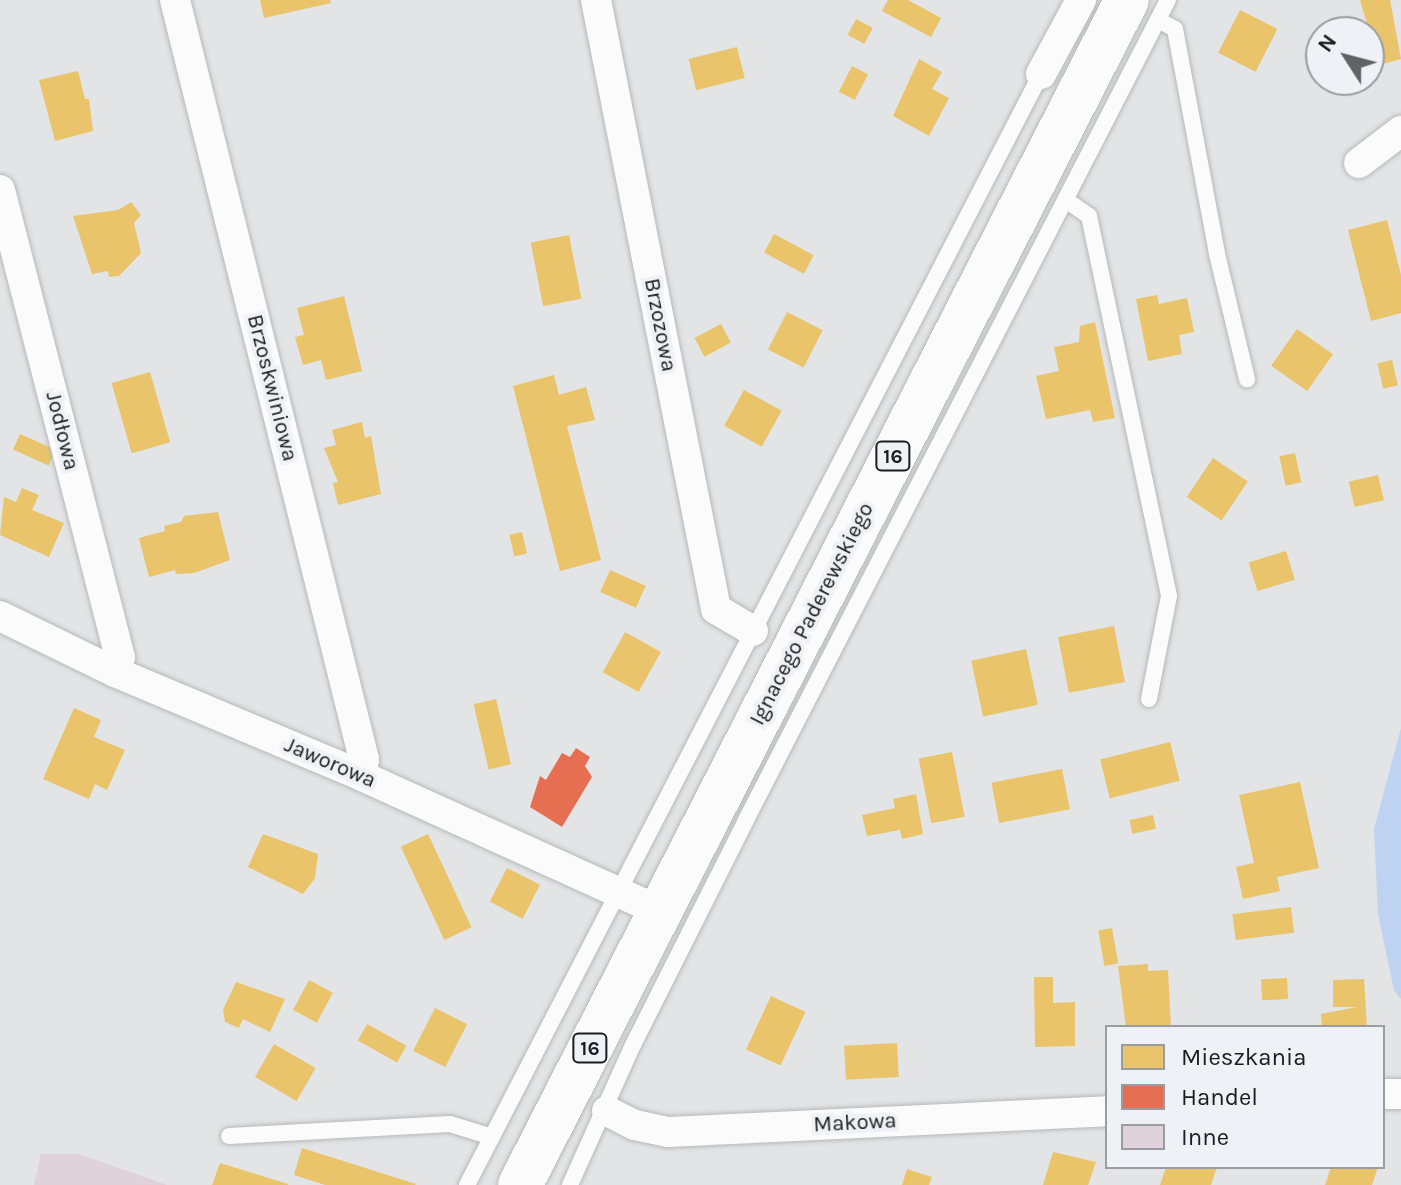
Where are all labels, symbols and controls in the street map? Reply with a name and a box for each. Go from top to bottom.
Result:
north arrow [1305,16,1385,96]
text: N [1312,29,1342,57]
street label: Brzozowa [638,276,682,374]
street label: Brzoskwiniowa [241,312,303,464]
street label: Jodłowa [39,389,85,473]
road number: 16 [875,440,911,472]
street label: Ignacego Paderewskiego [744,498,880,730]
street label: Jaworowa [280,732,380,794]
legend [1105,1025,1385,1169]
road number: 16 [572,1032,608,1064]
text: Mieszkania [1181,1043,1306,1071]
text: Handel [1181,1083,1258,1111]
street label: Makowa [813,1108,897,1138]
text: Inne [1181,1123,1229,1151]

